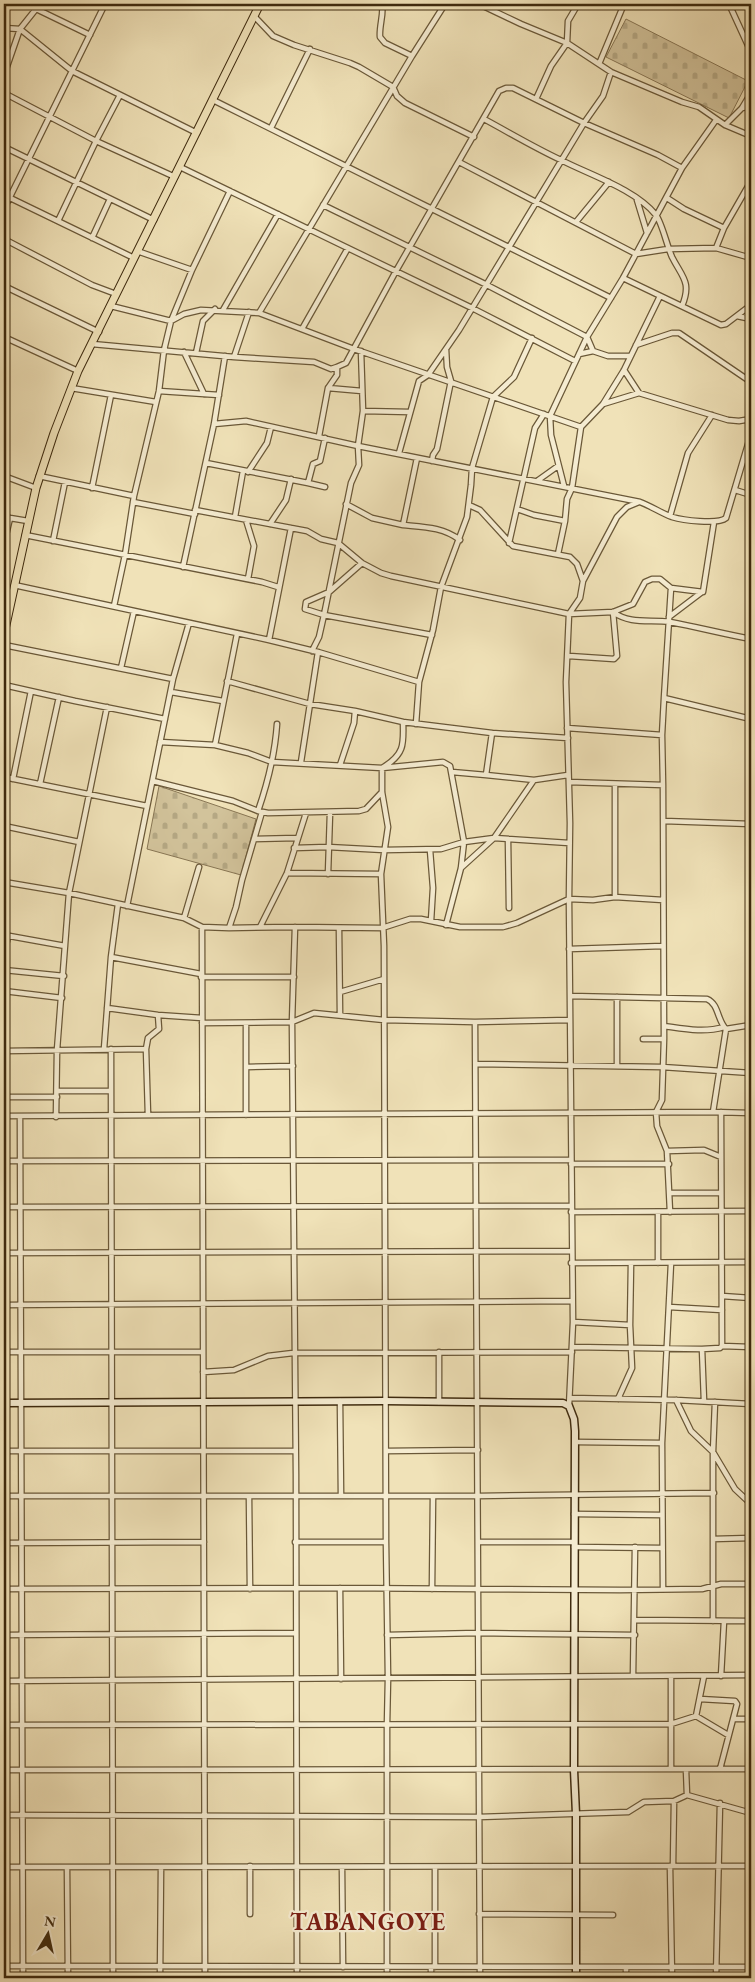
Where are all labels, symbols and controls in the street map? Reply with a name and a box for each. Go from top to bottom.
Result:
district label: TABANGOYE [290,1906,446,1937]
north arrow [22,1910,72,1960]
text: N [43,1911,58,1931]

